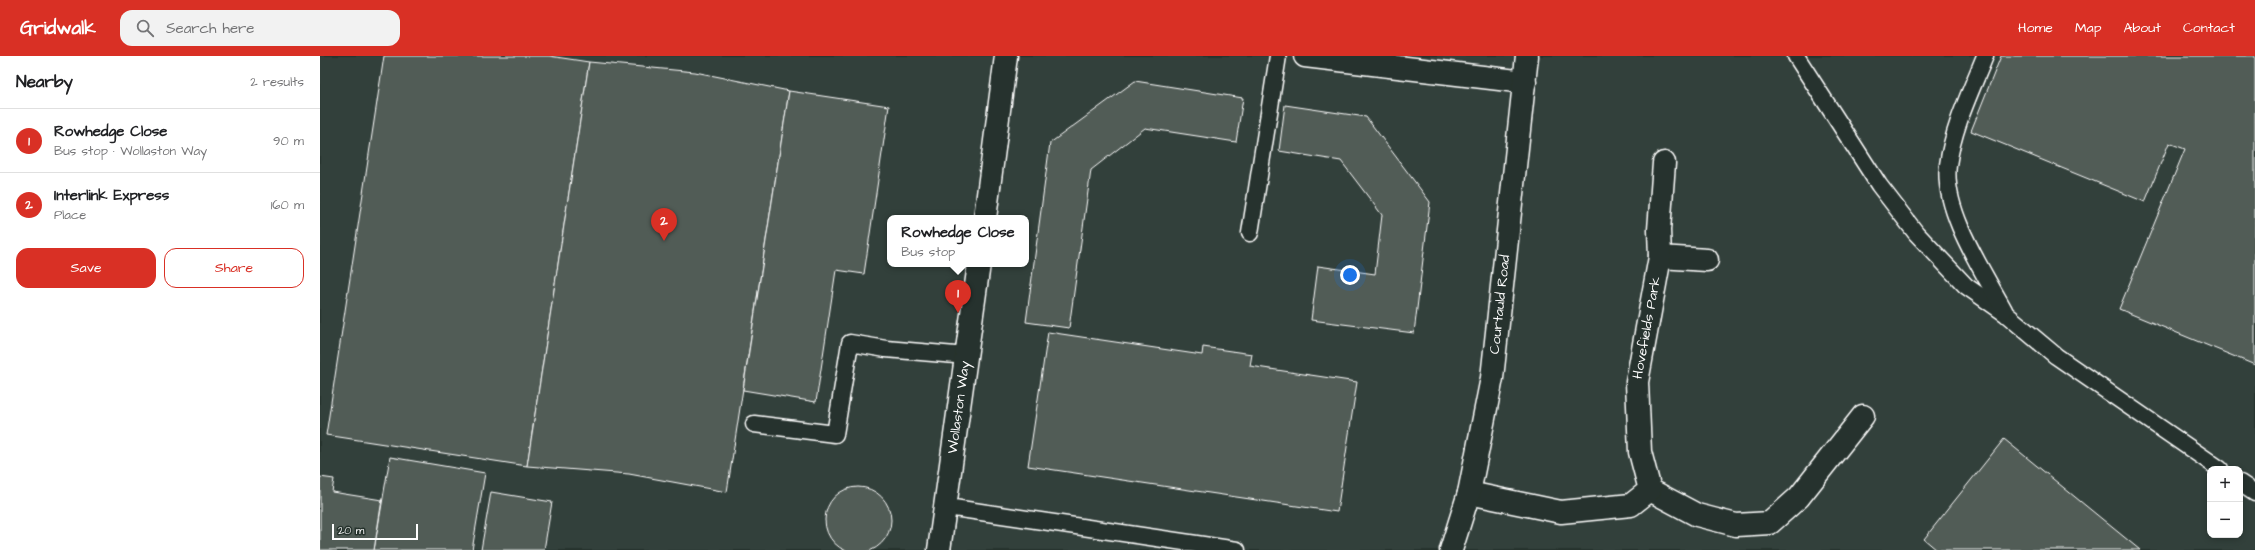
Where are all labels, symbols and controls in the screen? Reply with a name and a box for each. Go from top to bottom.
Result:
search box [120,10,400,46]
text: Gridwalk [20,15,96,42]
icon: search [134,17,156,39]
text: Search here [166,18,254,39]
text: Home [2018,18,2053,38]
text: Map [2075,18,2101,38]
text: About [2123,18,2161,38]
text: Contact [2183,18,2235,38]
text: Nearby [16,70,73,94]
text: 2 results [250,73,304,91]
text: Rowhedge Close [54,121,167,142]
text: 1 [28,132,30,150]
text: 90 m [273,132,304,150]
text: Bus stop · Wollaston Way [54,142,207,160]
text: Interlink Express [54,185,169,206]
text: 2 [25,196,33,214]
text: 160 m [271,196,304,214]
text: Place [54,206,86,224]
pin: 2 [651,208,677,241]
popup [887,215,1029,267]
text: Rowhedge Close [901,222,1015,243]
text: Bus stop [901,243,955,261]
button: Save [16,248,156,288]
button: Share [164,248,304,288]
street label: Courtauld Road [1485,254,1515,355]
your location [1340,265,1360,285]
street label: Hovefields Park [1628,275,1666,381]
pin: 1 [945,280,971,313]
street label: Wollaston Way [943,359,975,455]
map controls [2207,466,2243,538]
button: + [2207,466,2243,502]
button: − [2207,502,2243,538]
scale bar [332,522,418,541]
text: 20 m [338,523,364,538]

